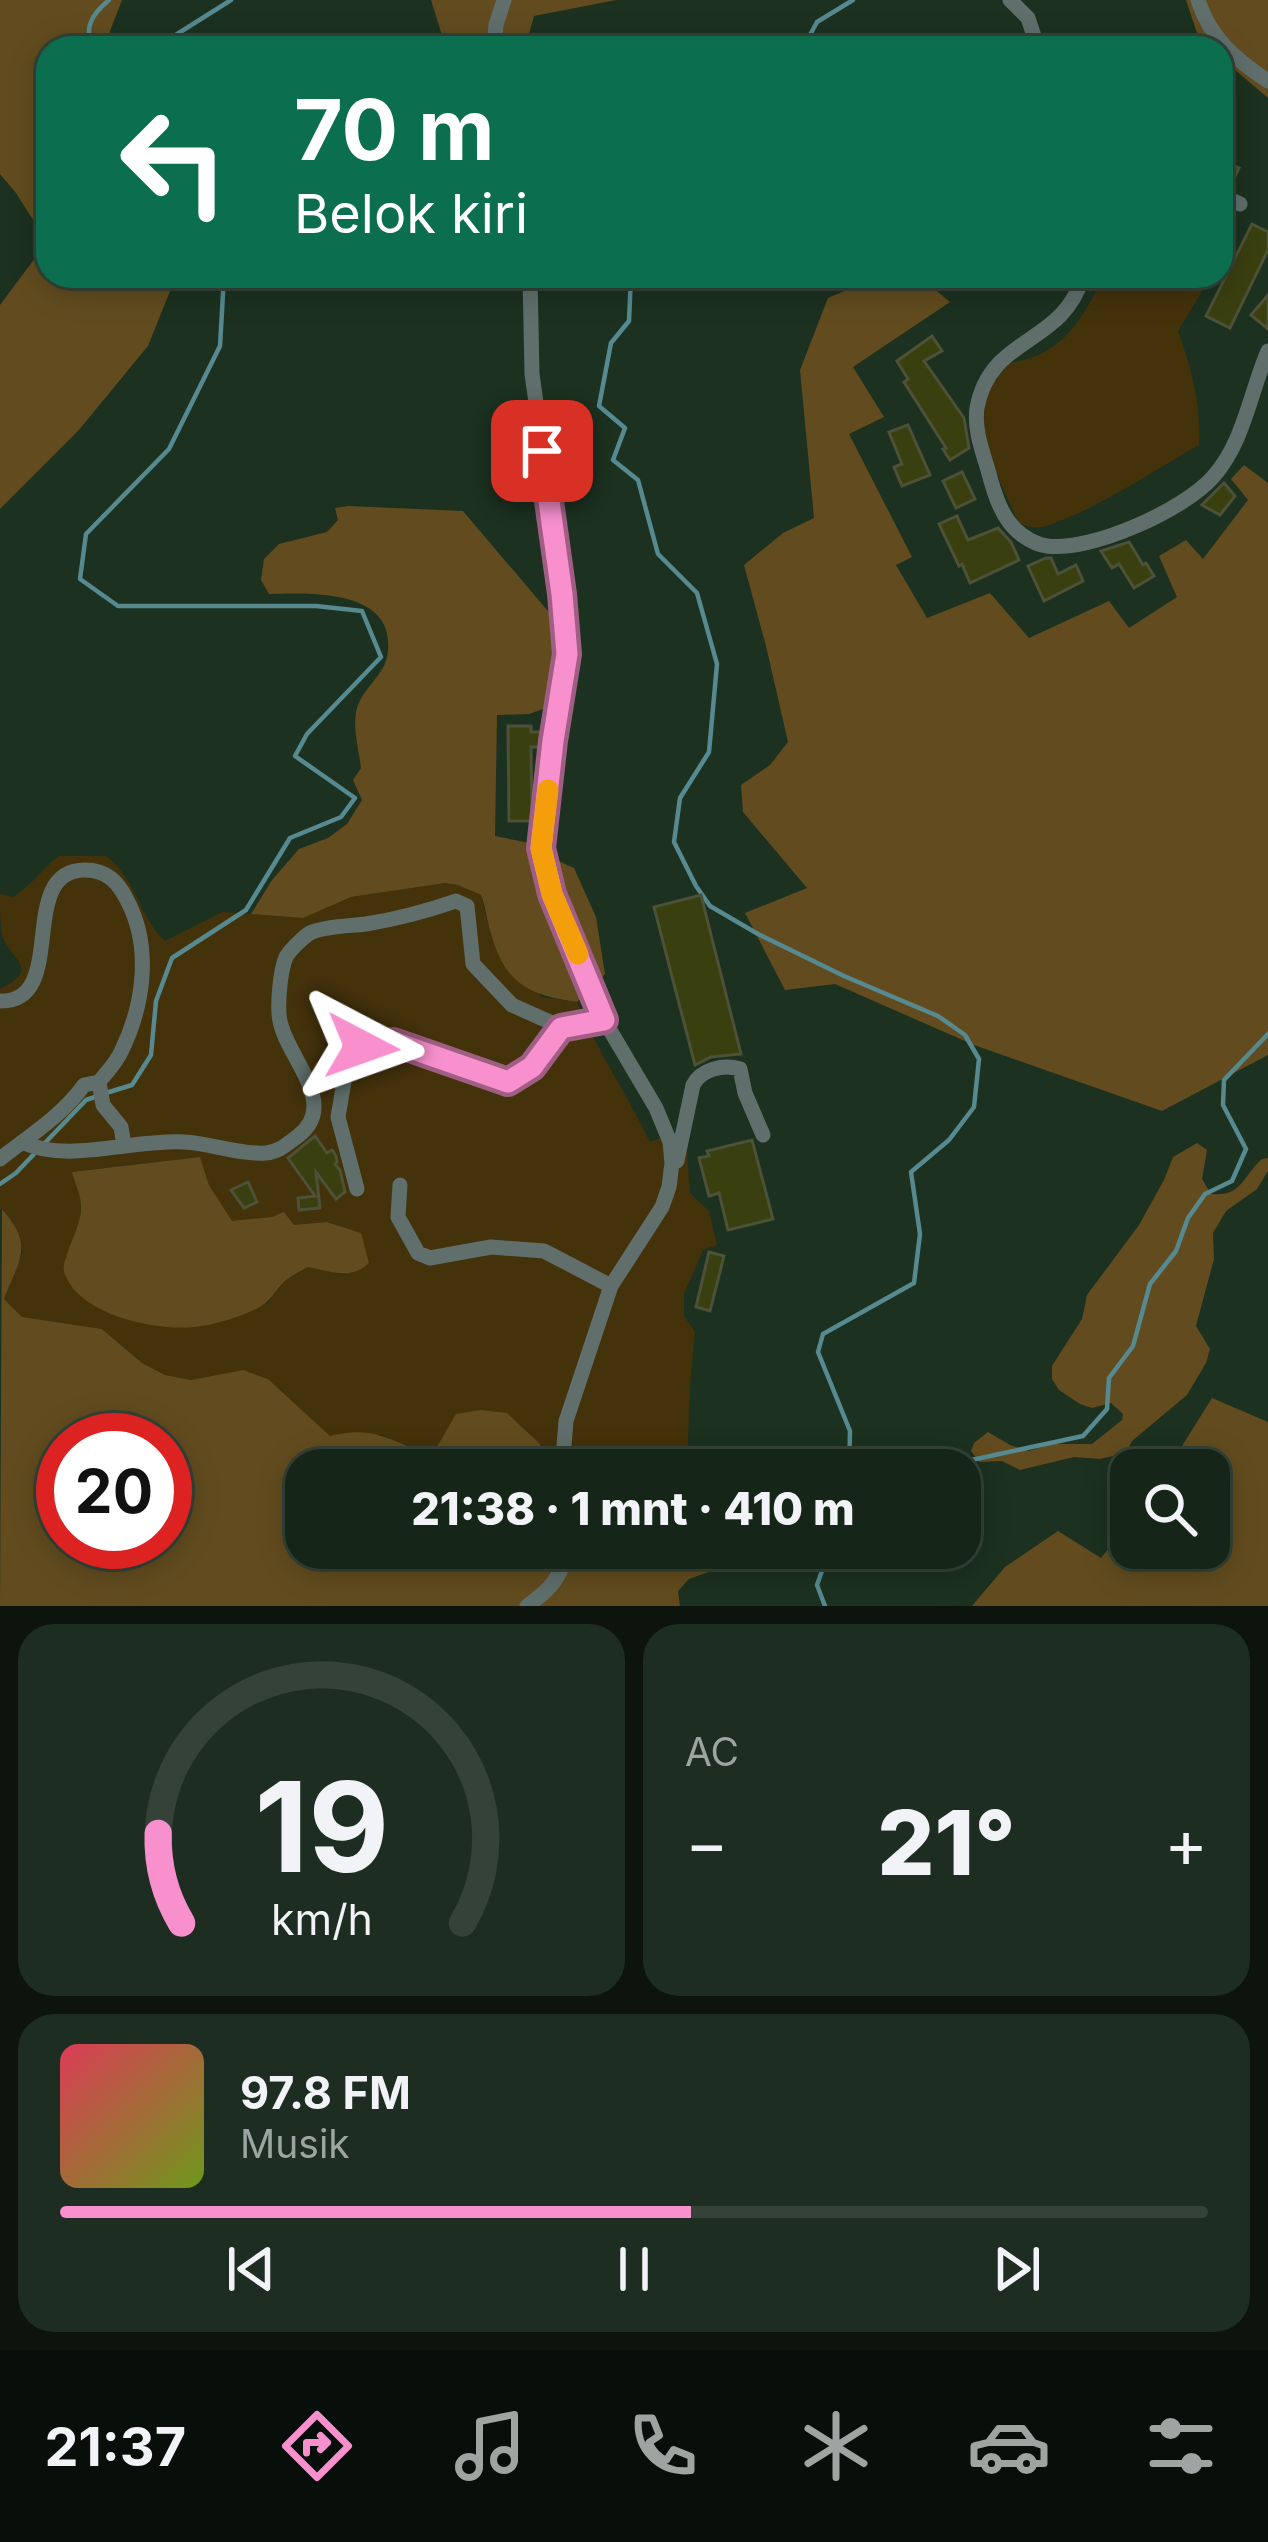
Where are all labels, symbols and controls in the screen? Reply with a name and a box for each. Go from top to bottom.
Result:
text: 70 m [294,79,495,180]
icon: left [96,84,252,240]
text: Belok kiri [294,181,528,246]
pin [491,400,593,502]
icon: arrive [509,418,575,484]
position arrow [299,984,425,1110]
speed limit sign: 20 [36,1413,192,1569]
map controls [1110,1449,1230,1569]
button: search [1110,1449,1230,1569]
text: 21:38 · 1 mnt · 410 m [411,1481,855,1536]
text: AC [685,1728,739,1775]
text: 19 [254,1751,389,1902]
text: 21° [877,1788,1016,1897]
text: − [685,1803,729,1883]
text: + [1164,1803,1208,1883]
text: km/h [271,1893,372,1945]
text: 97.8 FM [240,2065,411,2120]
text: Musik [240,2120,350,2167]
icon: previous [218,2236,284,2302]
icon: pause [601,2236,667,2302]
icon: next [984,2236,1050,2302]
icon: directions [275,2404,359,2488]
icon: music [448,2404,532,2488]
icon: phone [621,2404,705,2488]
icon: climate [794,2404,878,2488]
icon: car [967,2404,1051,2488]
icon: filters [1139,2404,1223,2488]
text: 21:37 [44,2414,186,2479]

